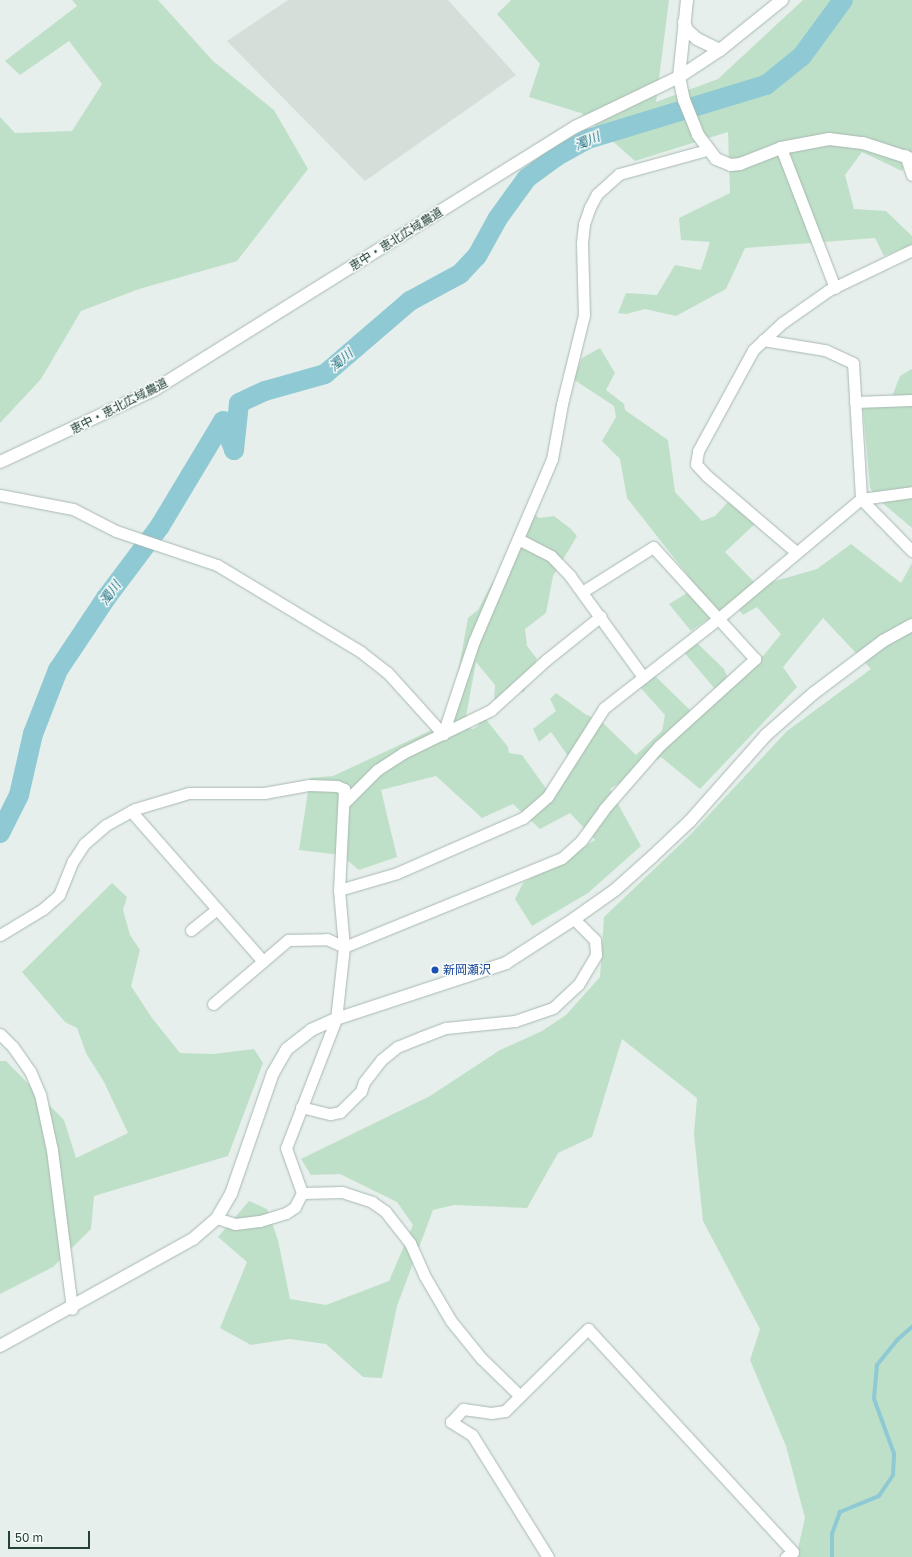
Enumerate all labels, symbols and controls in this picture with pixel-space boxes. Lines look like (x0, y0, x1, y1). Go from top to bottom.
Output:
water label: 濁川 (572, 129, 602, 153)
street label: 恵中・恵北広域農道 (346, 204, 446, 274)
water label: 濁川 (326, 346, 356, 374)
street label: 恵中・恵北広域農道 (68, 375, 170, 437)
water label: 濁川 (96, 578, 124, 608)
place label: 新岡瀬沢 (443, 963, 491, 977)
marker: 新岡瀬沢 (430, 965, 440, 975)
scale bar (10, 1523, 92, 1549)
text: 50 m (15, 1530, 43, 1545)

